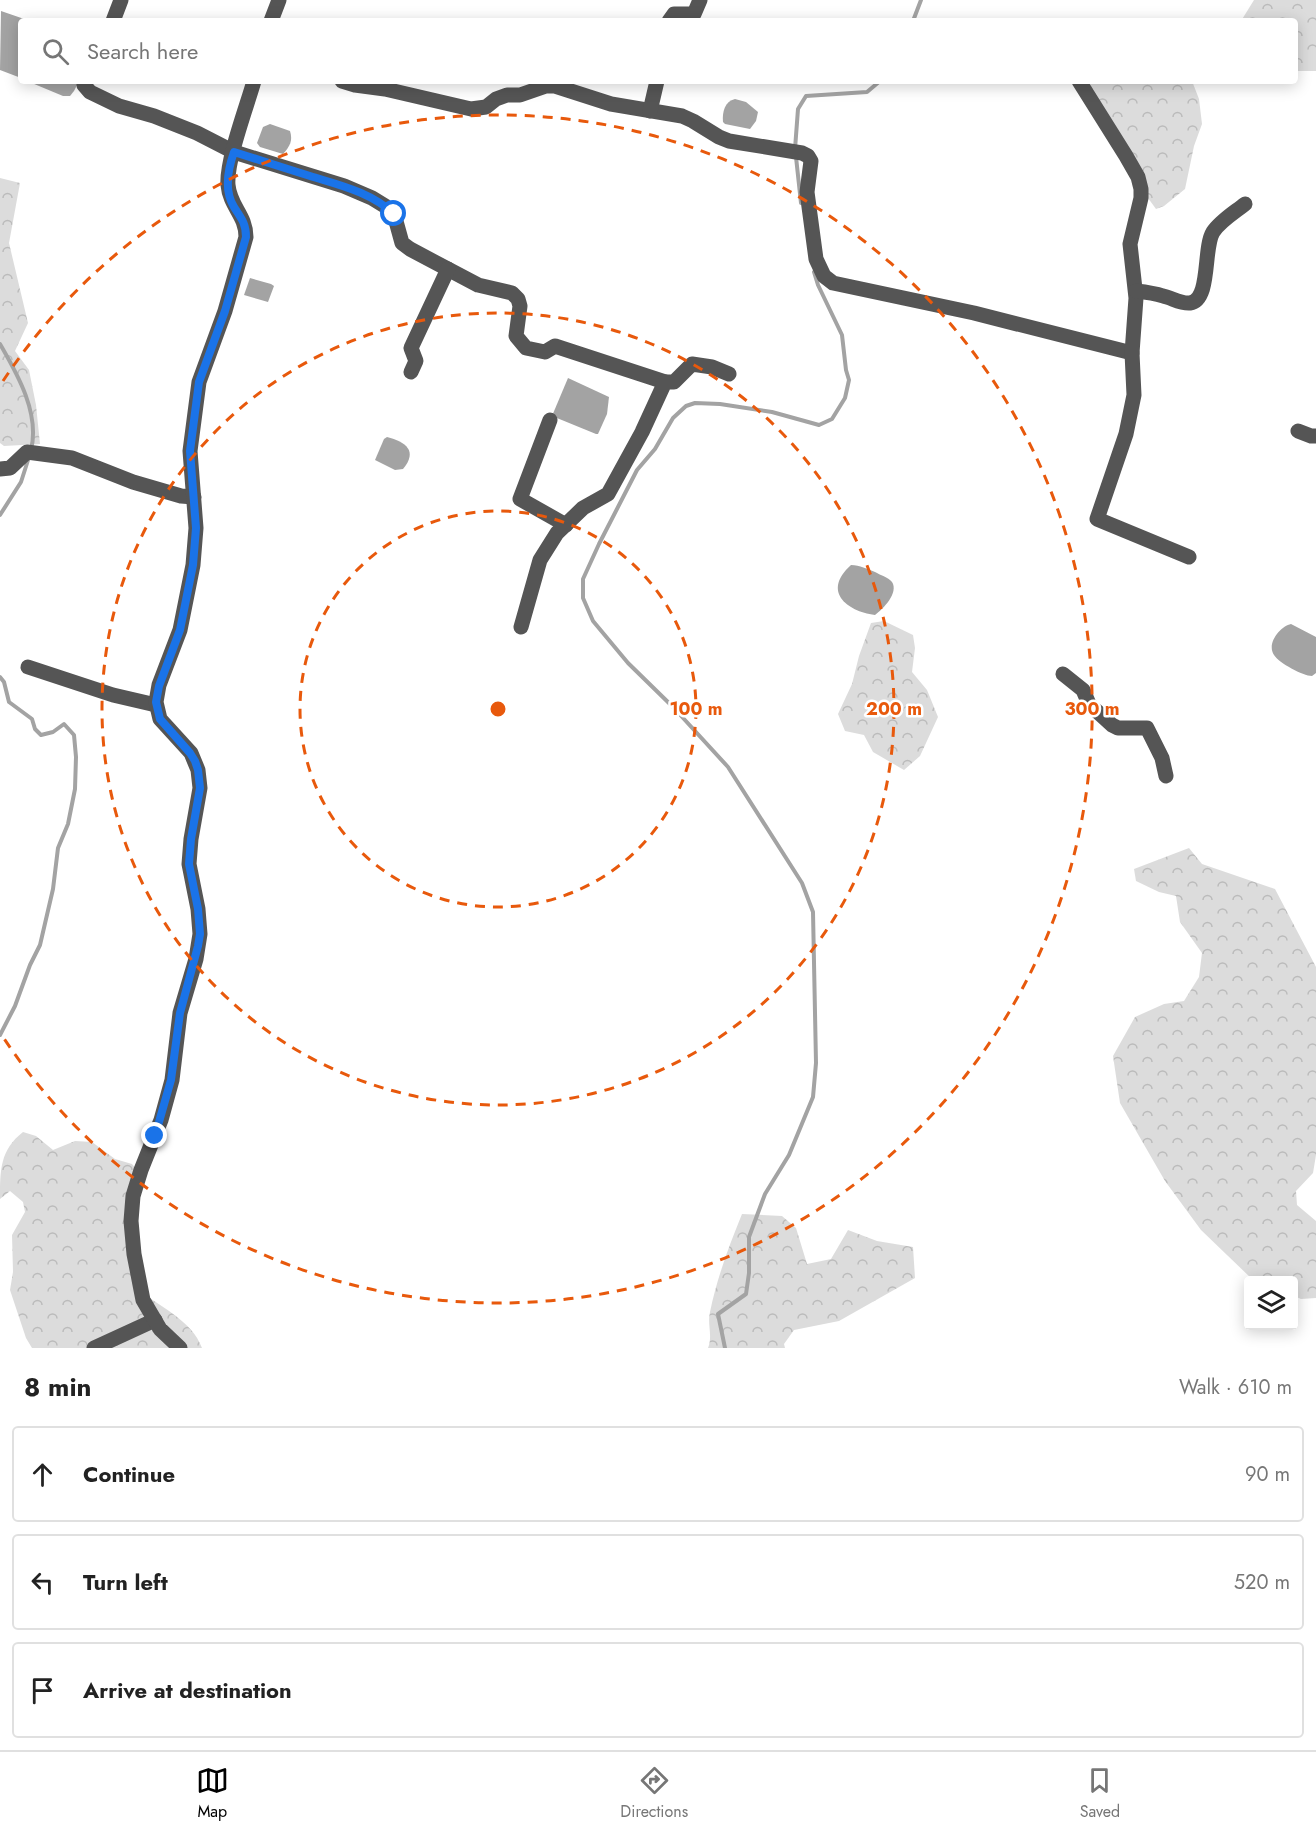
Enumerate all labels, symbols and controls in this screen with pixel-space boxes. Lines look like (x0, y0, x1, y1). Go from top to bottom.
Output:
search box (18, 18, 1298, 84)
icon: search (39, 35, 72, 68)
text: Search here (87, 35, 198, 67)
route start (380, 200, 406, 226)
text: 100 m (669, 696, 723, 722)
text: 200 m (866, 696, 922, 722)
text: 300 m (1064, 696, 1120, 722)
centre of rings (488, 699, 508, 719)
route end (141, 1122, 167, 1148)
map controls (1244, 1276, 1298, 1330)
button: layers (1244, 1276, 1298, 1330)
text: 8 min (24, 1368, 92, 1406)
text: Walk · 610 m (1179, 1373, 1292, 1402)
icon: ahead (26, 1458, 59, 1491)
text: Continue (83, 1458, 175, 1490)
text: 90 m (1245, 1460, 1290, 1489)
icon: left (26, 1566, 59, 1599)
text: Turn left (83, 1566, 168, 1598)
text: 520 m (1234, 1568, 1290, 1597)
icon: arrive (26, 1674, 59, 1707)
text: Arrive at destination (83, 1674, 292, 1706)
tab: Map (196, 1764, 229, 1823)
tab: Directions (620, 1764, 688, 1823)
tab: Saved (1080, 1764, 1120, 1823)

